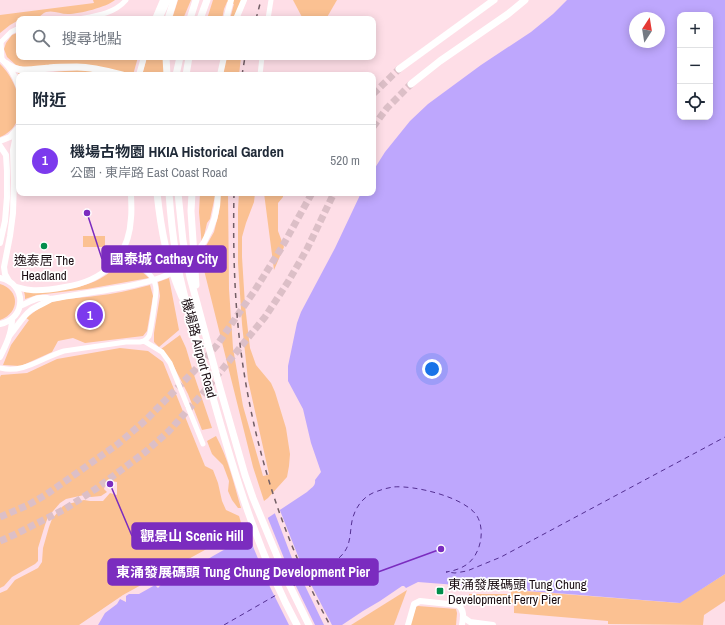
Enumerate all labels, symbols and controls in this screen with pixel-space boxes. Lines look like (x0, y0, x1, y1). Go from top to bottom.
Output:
north arrow (629, 12, 665, 48)
map controls (677, 12, 713, 120)
button: + (677, 12, 713, 48)
search box (16, 16, 376, 60)
icon: search (30, 27, 52, 49)
text: 搜尋地點 (62, 28, 122, 49)
button: − (677, 48, 713, 84)
button: locate (677, 84, 713, 120)
text: 附近 (32, 88, 66, 111)
text: 機場古物園 HKIA Historical Garden (70, 141, 284, 162)
text: 1 (42, 152, 48, 169)
text: 520 m (330, 152, 360, 169)
text: 公園 · 東岸路 East Coast Road (70, 164, 227, 181)
marker: 逸泰居 The Headland (39, 241, 49, 251)
callout: 國泰城 Cathay City (102, 246, 226, 272)
text: 國泰城 Cathay City (110, 250, 219, 268)
place label: 逸泰居 The Headland (14, 252, 74, 284)
street label: 機場路 Airport Road (178, 296, 220, 400)
pin: 1 (77, 300, 103, 330)
your location (422, 359, 442, 379)
callout: 觀景山 Scenic Hill (132, 523, 252, 549)
text: 觀景山 Scenic Hill (140, 527, 244, 545)
callout: 東涌發展碼頭 Tung Chung Development Pier (108, 559, 378, 585)
text: 東涌發展碼頭 Tung Chung Development Pier (116, 563, 371, 581)
place label: 東涌發展碼頭 Tung Chung Development Ferry Pier (448, 576, 587, 608)
marker: 東涌發展碼頭 Tung Chung Development Ferry Pier (435, 586, 445, 596)

